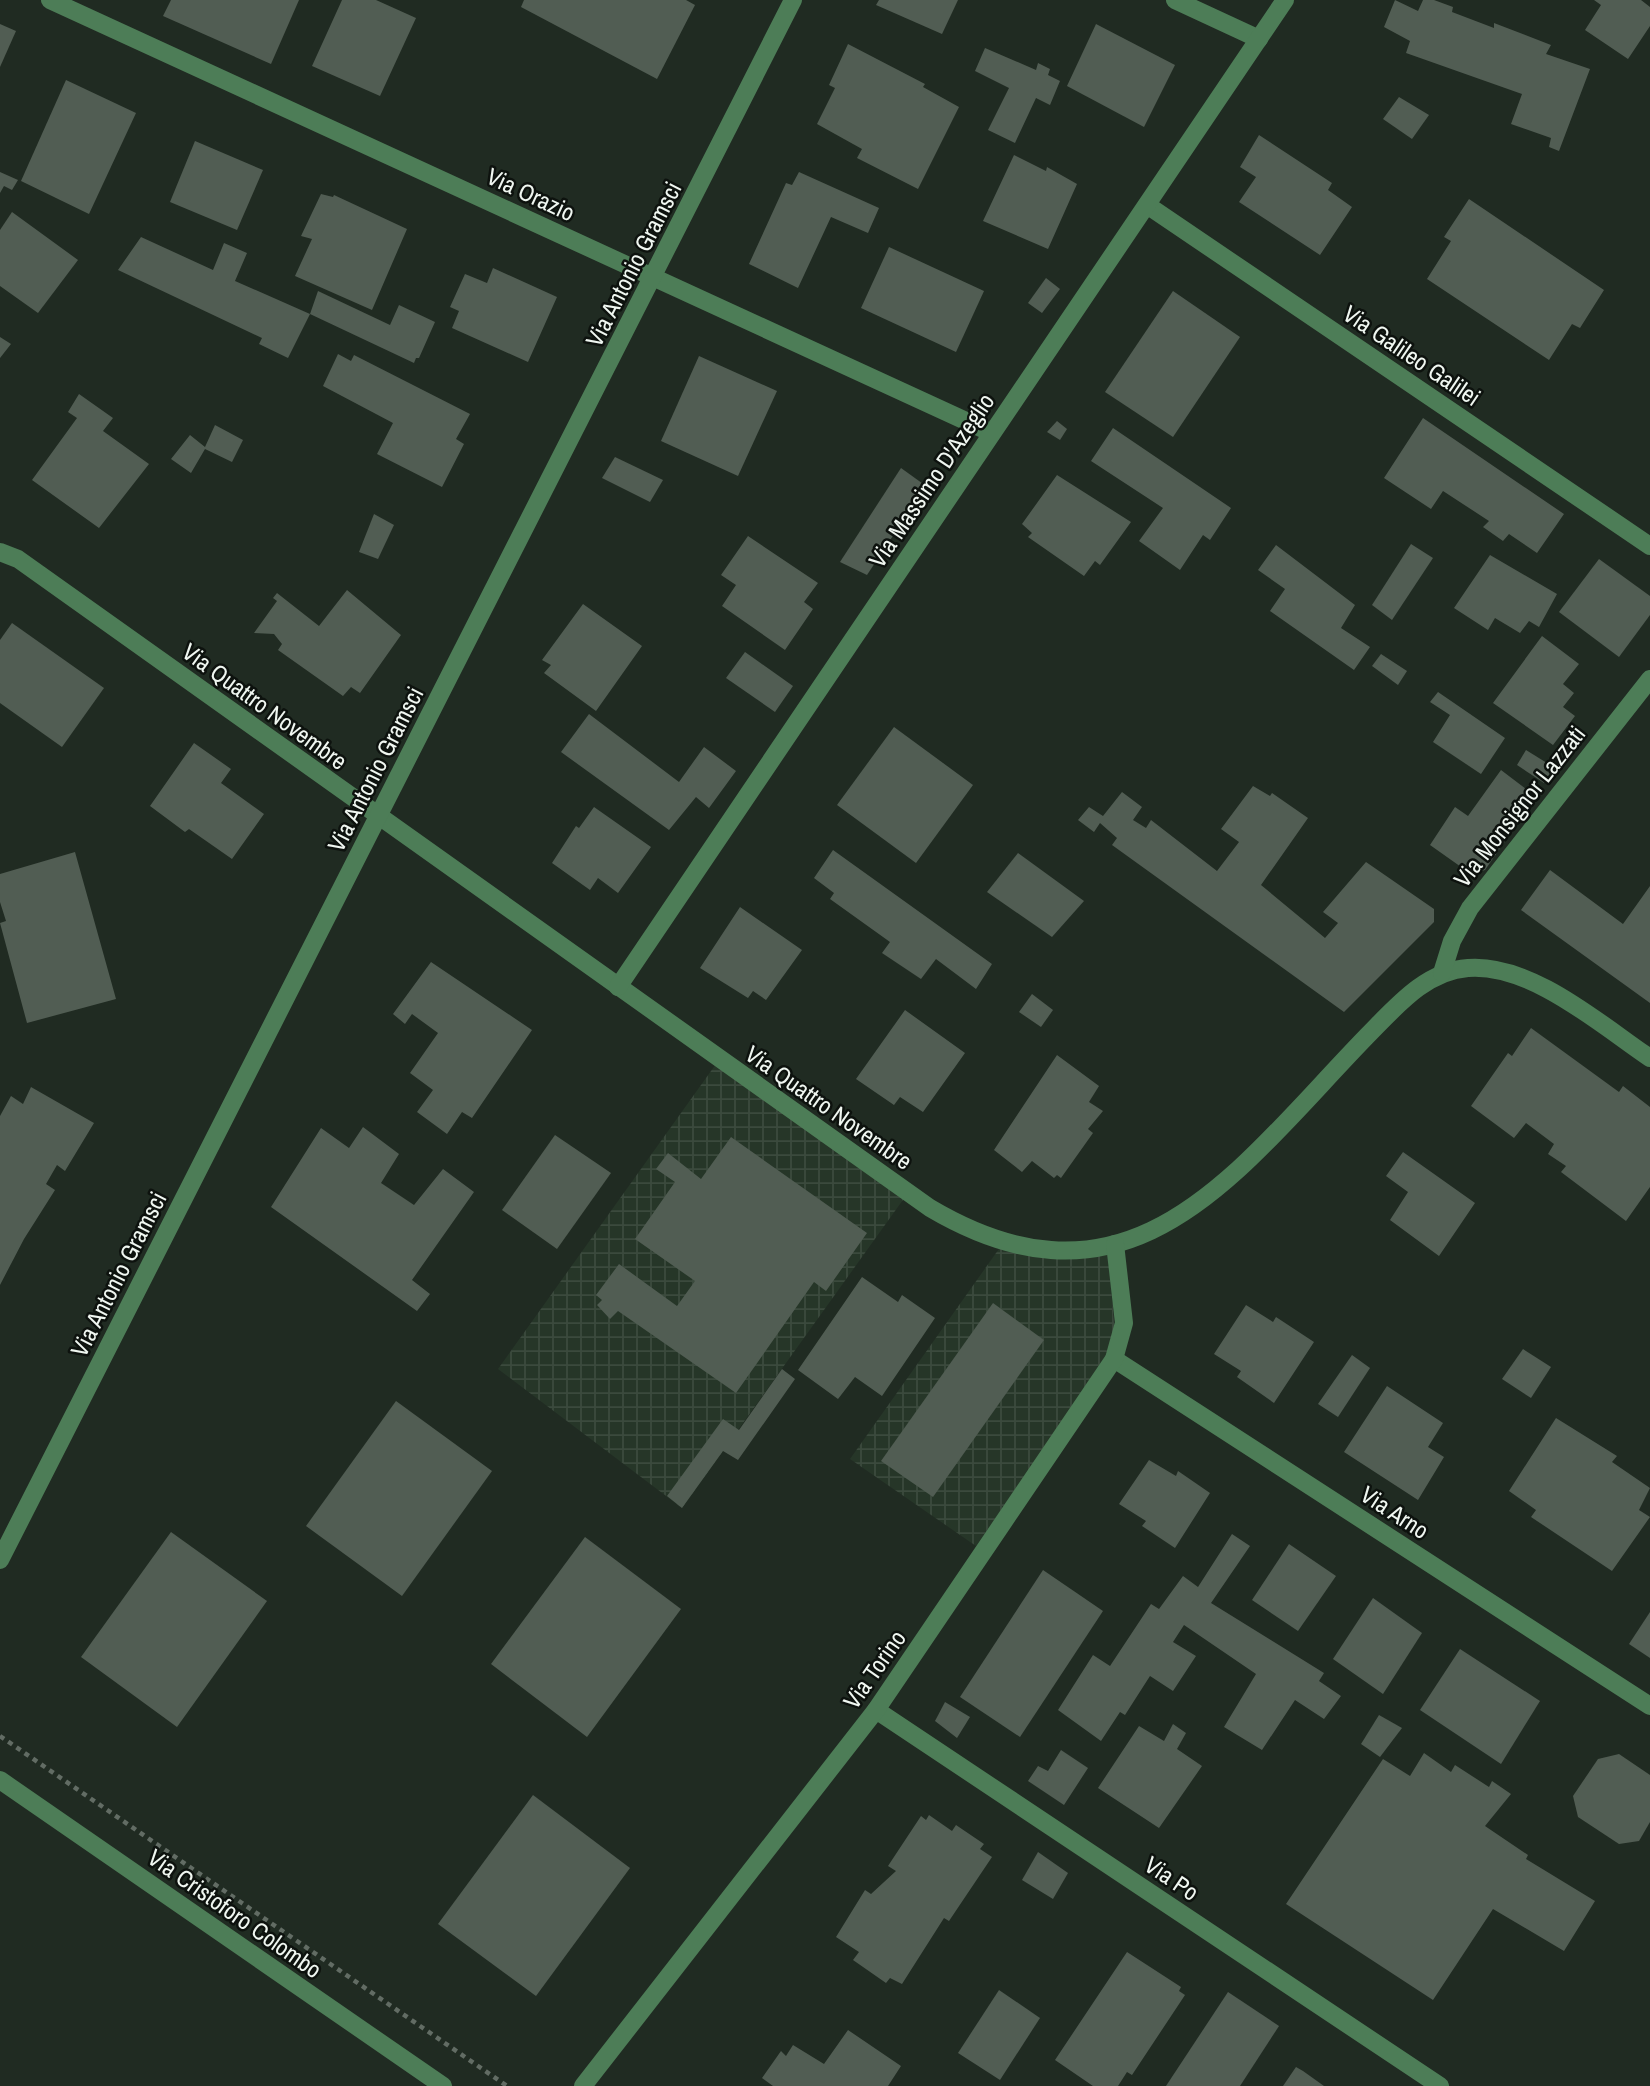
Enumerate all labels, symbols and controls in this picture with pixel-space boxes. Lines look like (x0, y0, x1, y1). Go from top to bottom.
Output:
street label: Via Orazio (482, 160, 580, 228)
street label: Via Antonio Gramsci (578, 176, 688, 352)
street label: Via Galileo Galilei (1337, 297, 1487, 413)
street label: Via Massimo D'Azeglio (861, 387, 1001, 573)
street label: Via Quattro Novembre (176, 635, 354, 777)
street label: Via Antonio Gramsci (320, 681, 430, 857)
street label: Via Monsignor Lazzati (1446, 719, 1592, 893)
street label: Via Quattro Novembre (739, 1038, 919, 1176)
street label: Via Antonio Gramsci (63, 1186, 173, 1362)
street label: Via Arno (1355, 1478, 1435, 1546)
street label: Via Torino (835, 1623, 913, 1715)
street label: Via Cristoforo Colombo (142, 1841, 328, 1985)
street label: Via Po (1139, 1848, 1205, 1908)

